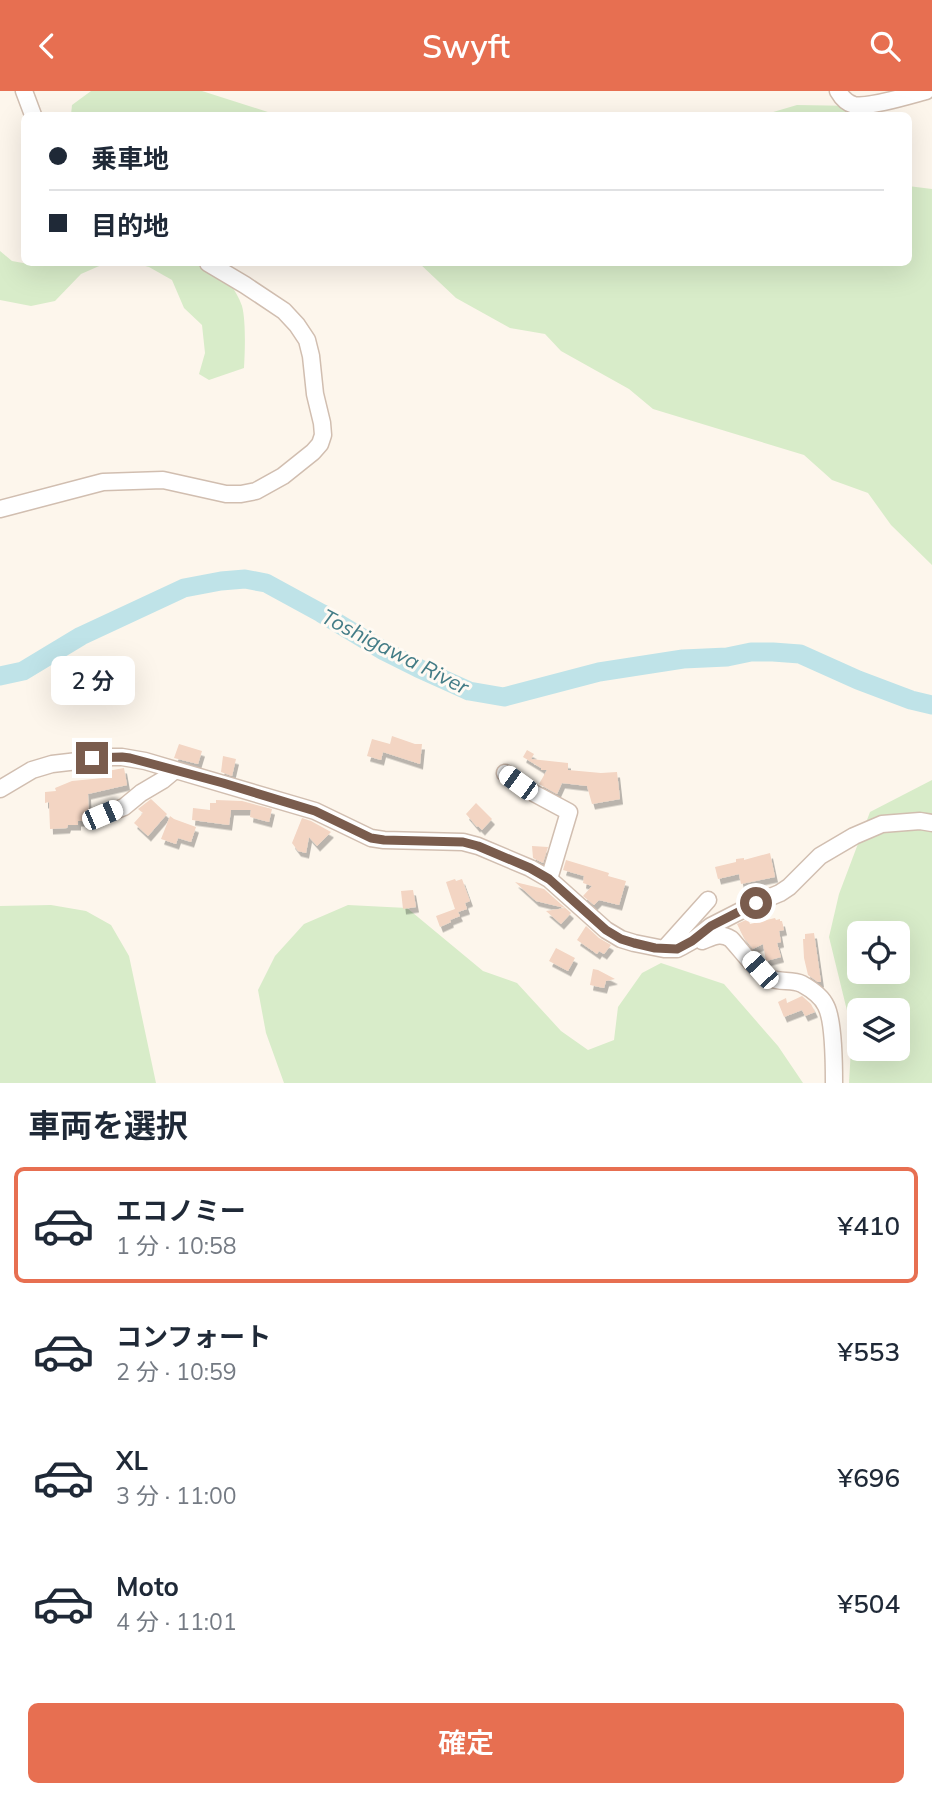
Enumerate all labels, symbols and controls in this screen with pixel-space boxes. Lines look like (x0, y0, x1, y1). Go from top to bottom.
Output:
text: Swyft (422, 26, 510, 66)
icon: back (28, 27, 66, 65)
icon: search (866, 27, 904, 65)
text: 乗車地 (91, 142, 169, 175)
text: 目的地 (91, 209, 169, 242)
water label: Toshigawa River (318, 603, 475, 700)
callout: 2 分 (50, 657, 134, 705)
text: 2 分 (72, 666, 114, 695)
route end (76, 742, 108, 774)
car (495, 762, 542, 804)
car (79, 797, 126, 833)
route start (740, 887, 772, 919)
map controls (847, 921, 910, 1061)
button: locate (847, 921, 910, 984)
car (739, 947, 782, 993)
button: layers (847, 998, 910, 1061)
text: 車両を選択 (28, 1105, 188, 1145)
icon: car (32, 1194, 95, 1257)
text: エコノミー (116, 1194, 246, 1227)
text: ¥410 (838, 1209, 900, 1242)
text: 1 分 · 10:58 (116, 1231, 237, 1260)
icon: car (32, 1320, 95, 1383)
text: コンフォート (116, 1320, 271, 1353)
text: ¥553 (838, 1335, 900, 1368)
text: 2 分 · 10:59 (116, 1357, 237, 1386)
text: XL (116, 1444, 148, 1477)
icon: car (32, 1446, 95, 1509)
text: ¥696 (838, 1461, 900, 1494)
text: 3 分 · 11:00 (116, 1481, 237, 1510)
text: Moto (116, 1570, 179, 1603)
icon: car (32, 1572, 95, 1635)
text: ¥504 (838, 1587, 900, 1620)
text: 4 分 · 11:01 (116, 1607, 237, 1636)
button: 確定 (28, 1703, 904, 1783)

